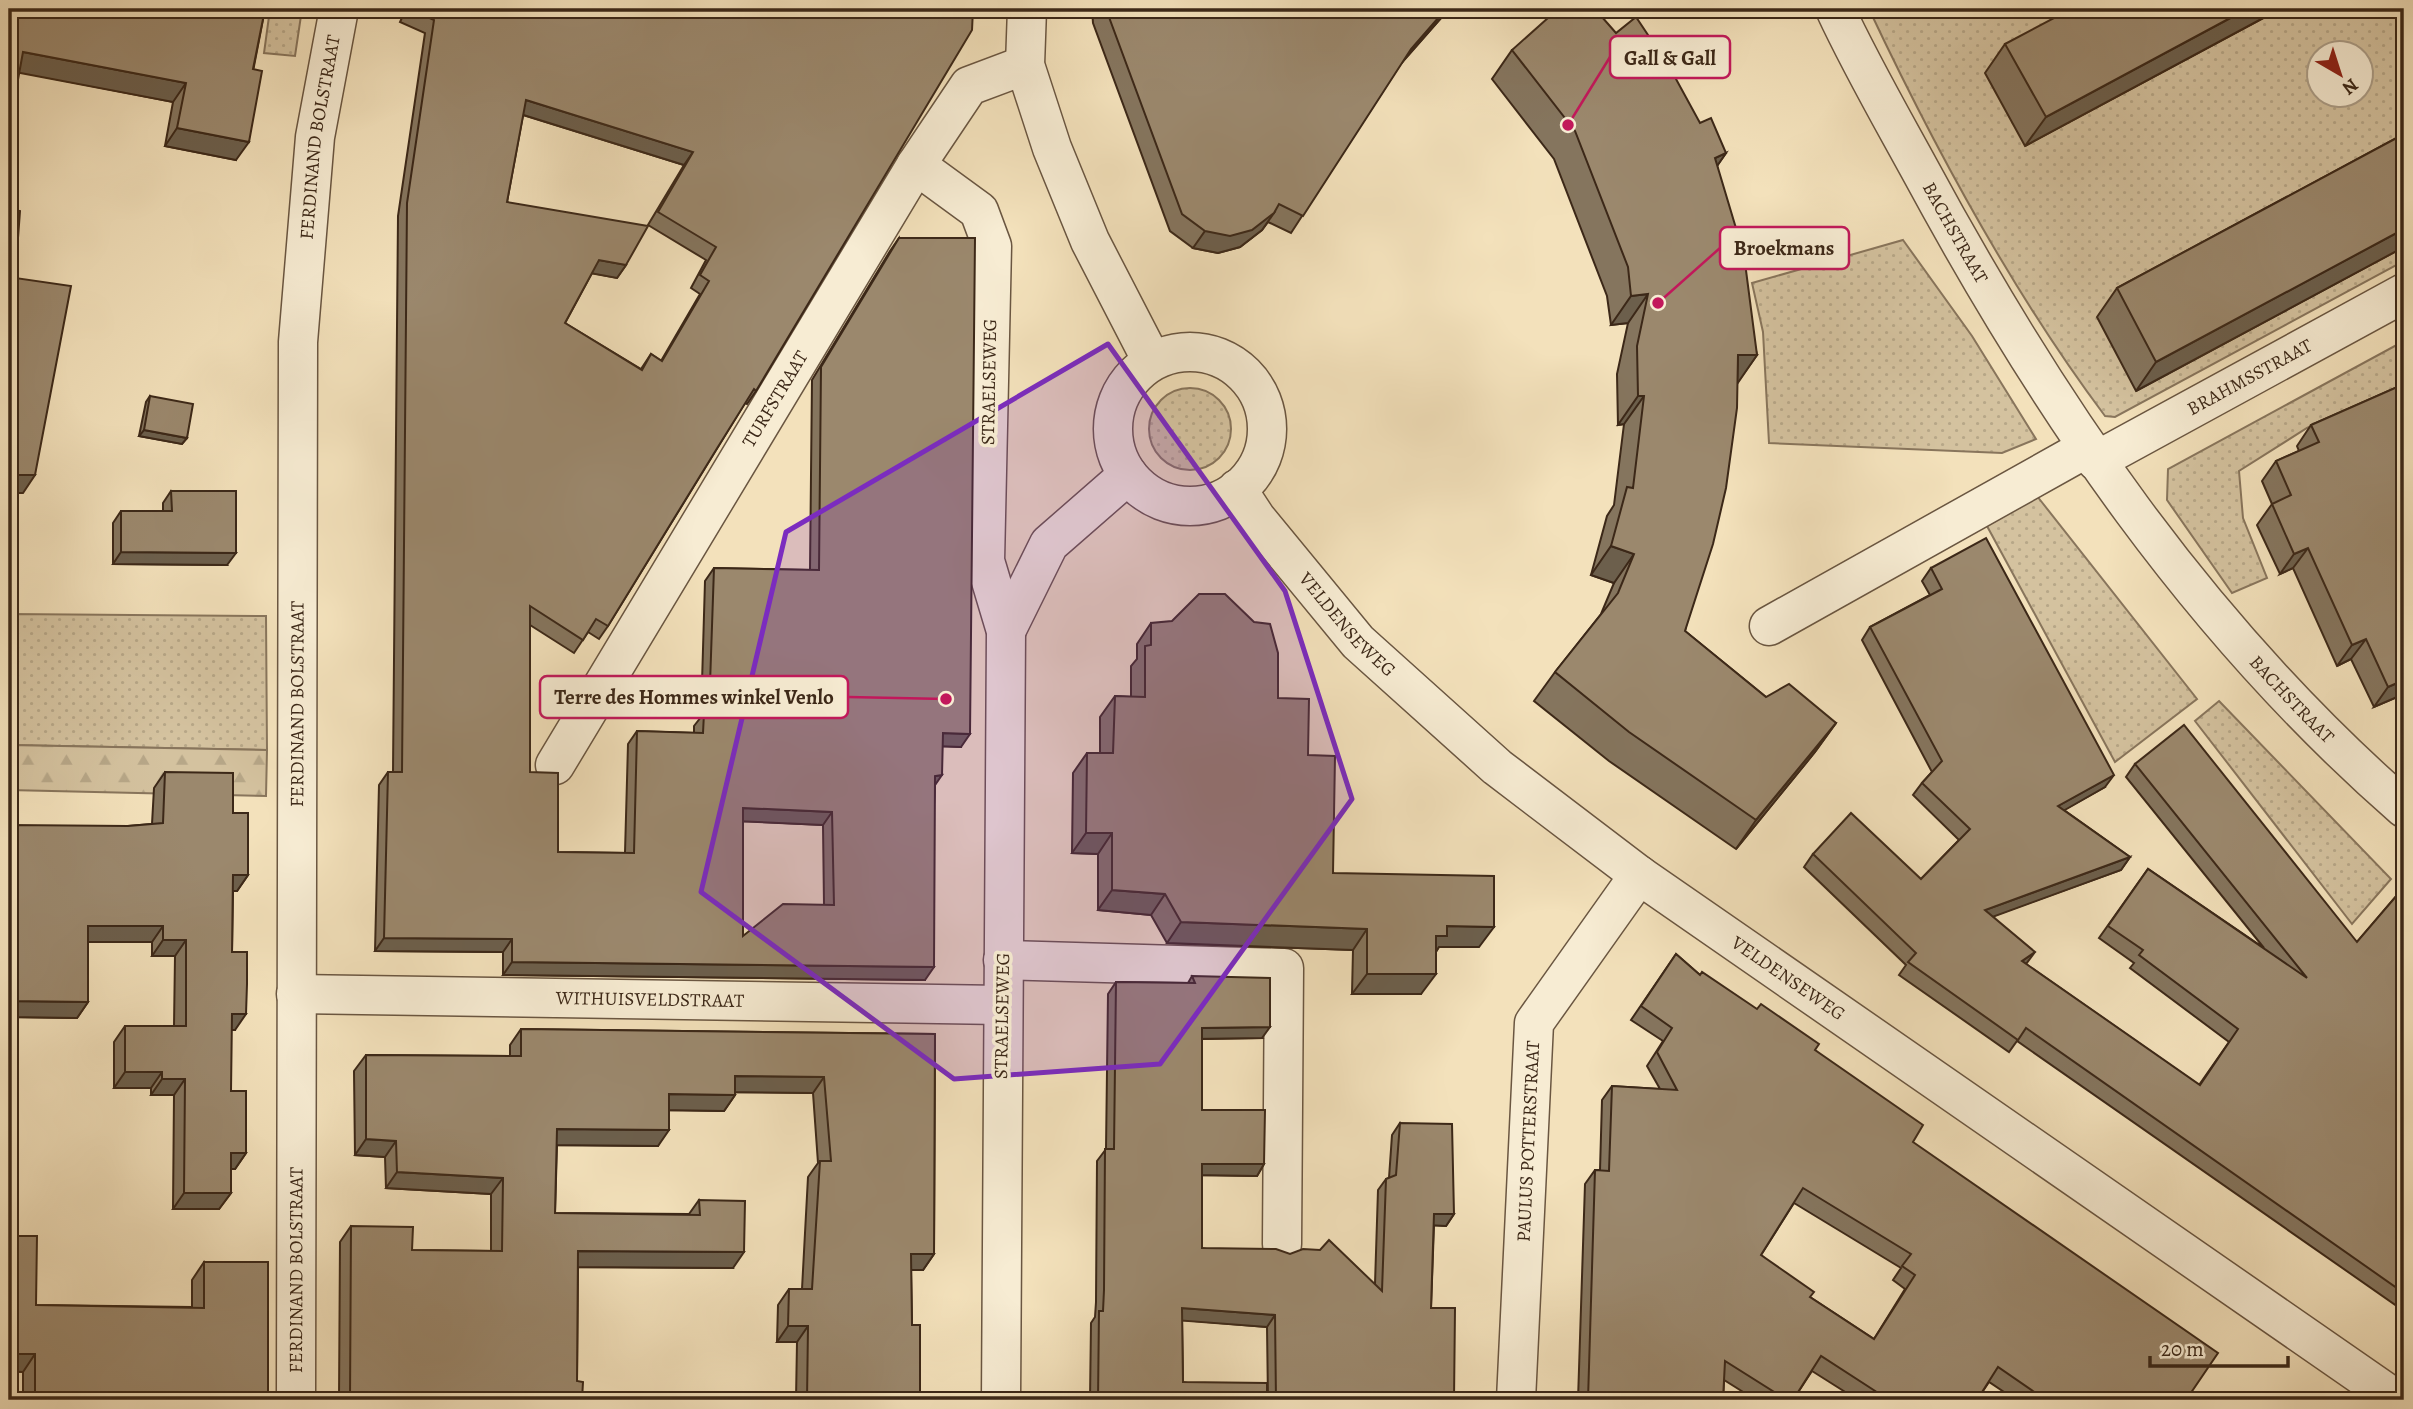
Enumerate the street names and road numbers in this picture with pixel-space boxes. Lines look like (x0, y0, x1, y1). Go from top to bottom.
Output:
street label: FERDINAND BOLSTRAAT (294, 32, 347, 241)
street label: BACHSTRAAT (1916, 177, 1995, 289)
street label: STRAELSEWEG (975, 319, 1003, 445)
street label: BRAHMSSTRAAT (2183, 332, 2317, 422)
street label: TURFSTRAAT (736, 345, 815, 452)
street label: VELDENSEWEG (1292, 566, 1401, 683)
street label: FERDINAND BOLSTRAAT (284, 600, 311, 807)
street label: BACHSTRAAT (2243, 650, 2340, 750)
street label: VELDENSEWEG (1725, 929, 1850, 1027)
street label: STRAELSEWEG (988, 953, 1016, 1079)
street label: WITHUISVELDSTRAAT (555, 985, 745, 1014)
street label: PAULUS POTTERSTRAAT (1511, 1039, 1546, 1243)
street label: FERDINAND BOLSTRAAT (283, 1166, 309, 1373)

